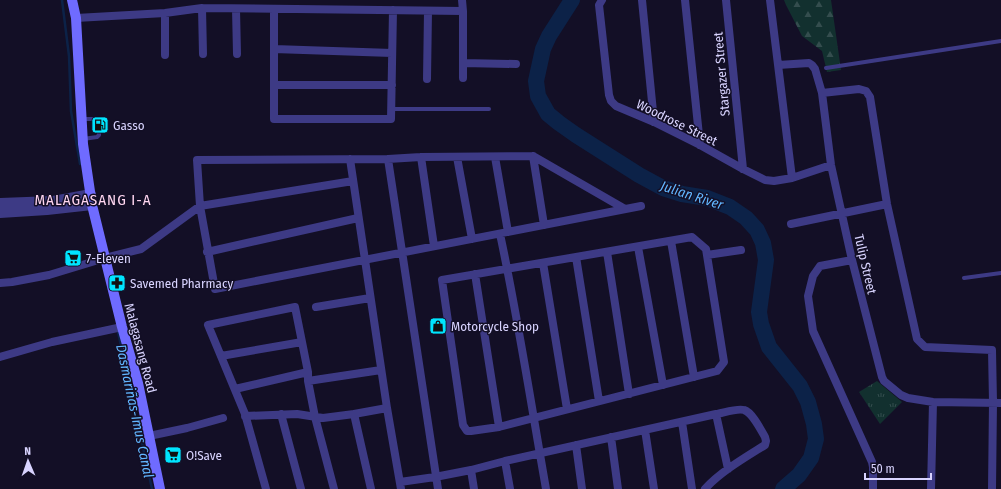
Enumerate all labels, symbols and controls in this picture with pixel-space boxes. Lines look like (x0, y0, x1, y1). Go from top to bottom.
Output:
street label: Stargazer Street (710, 30, 733, 117)
street label: Woodrose Street (634, 96, 720, 149)
fuel station icon: Gasso (90, 115, 110, 135)
place label: Gasso (113, 118, 145, 133)
water label: Julian River (657, 177, 726, 214)
district label: MALAGASANG I-A (34, 191, 152, 209)
street label: Tulip Street (851, 233, 880, 296)
supermarket icon: 7-Eleven (63, 248, 83, 268)
place label: 7-Eleven (86, 251, 131, 266)
pharmacy icon: Savemed Pharmacy (107, 273, 127, 293)
place label: Savemed Pharmacy (130, 276, 233, 291)
street label: Malagasang Road (121, 302, 160, 395)
shop icon: Motorcycle Shop (428, 316, 448, 336)
place label: Motorcycle Shop (451, 319, 539, 334)
water label: Dasmariñas-Imus Canal (112, 343, 157, 480)
north arrow (8, 441, 48, 481)
text: N (24, 445, 31, 458)
supermarket icon: O!Save (163, 445, 183, 465)
place label: O!Save (186, 448, 222, 463)
scale bar (865, 455, 931, 481)
text: 50 m (871, 462, 895, 476)

